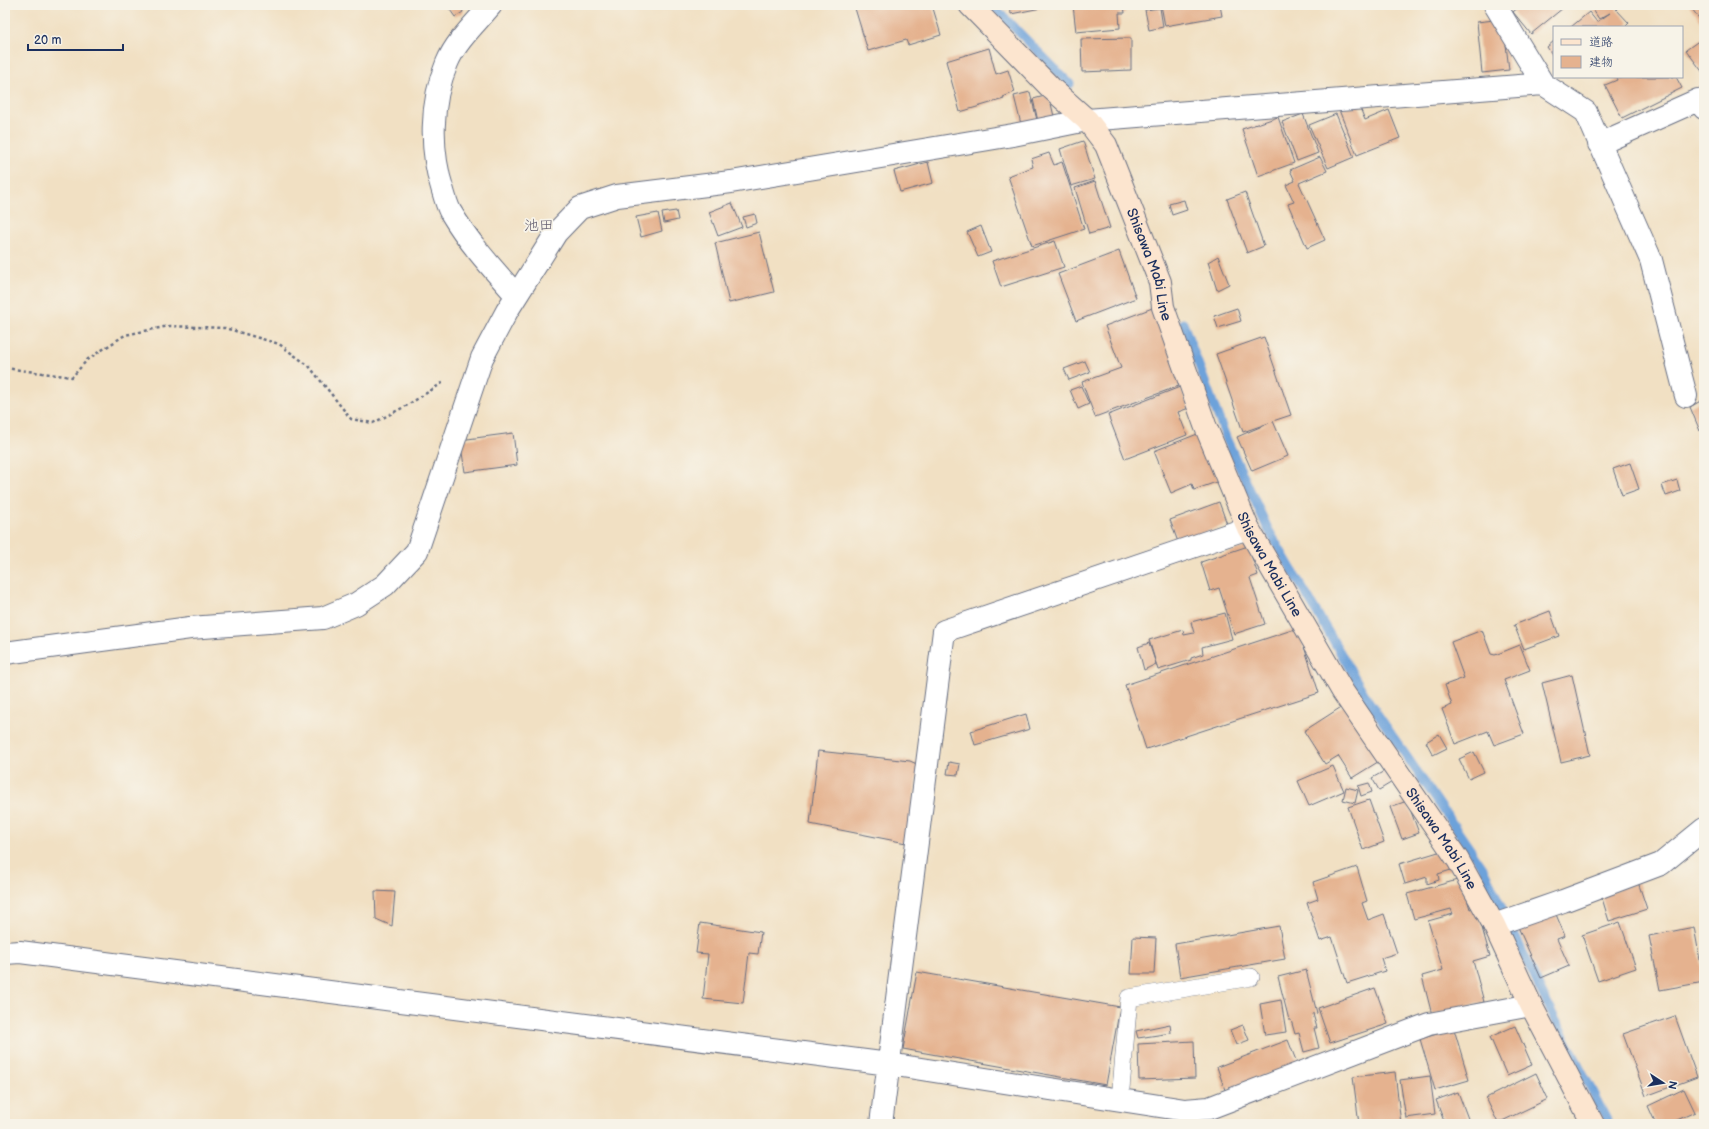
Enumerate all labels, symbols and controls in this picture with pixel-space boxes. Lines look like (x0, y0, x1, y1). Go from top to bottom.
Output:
scale bar (28, 26, 123, 52)
legend (1553, 26, 1683, 78)
text: 20 m (34, 33, 61, 48)
text: 道路 (1589, 35, 1613, 50)
text: 建物 (1589, 55, 1613, 70)
street label: Shisawa Mabi Line (1123, 206, 1176, 323)
district label: 池田 (524, 216, 554, 235)
street label: Shisawa Mabi Line (1234, 509, 1306, 620)
street label: Shisawa Mabi Line (1402, 784, 1481, 892)
north arrow (1643, 1063, 1683, 1103)
text: N (1665, 1080, 1680, 1090)

